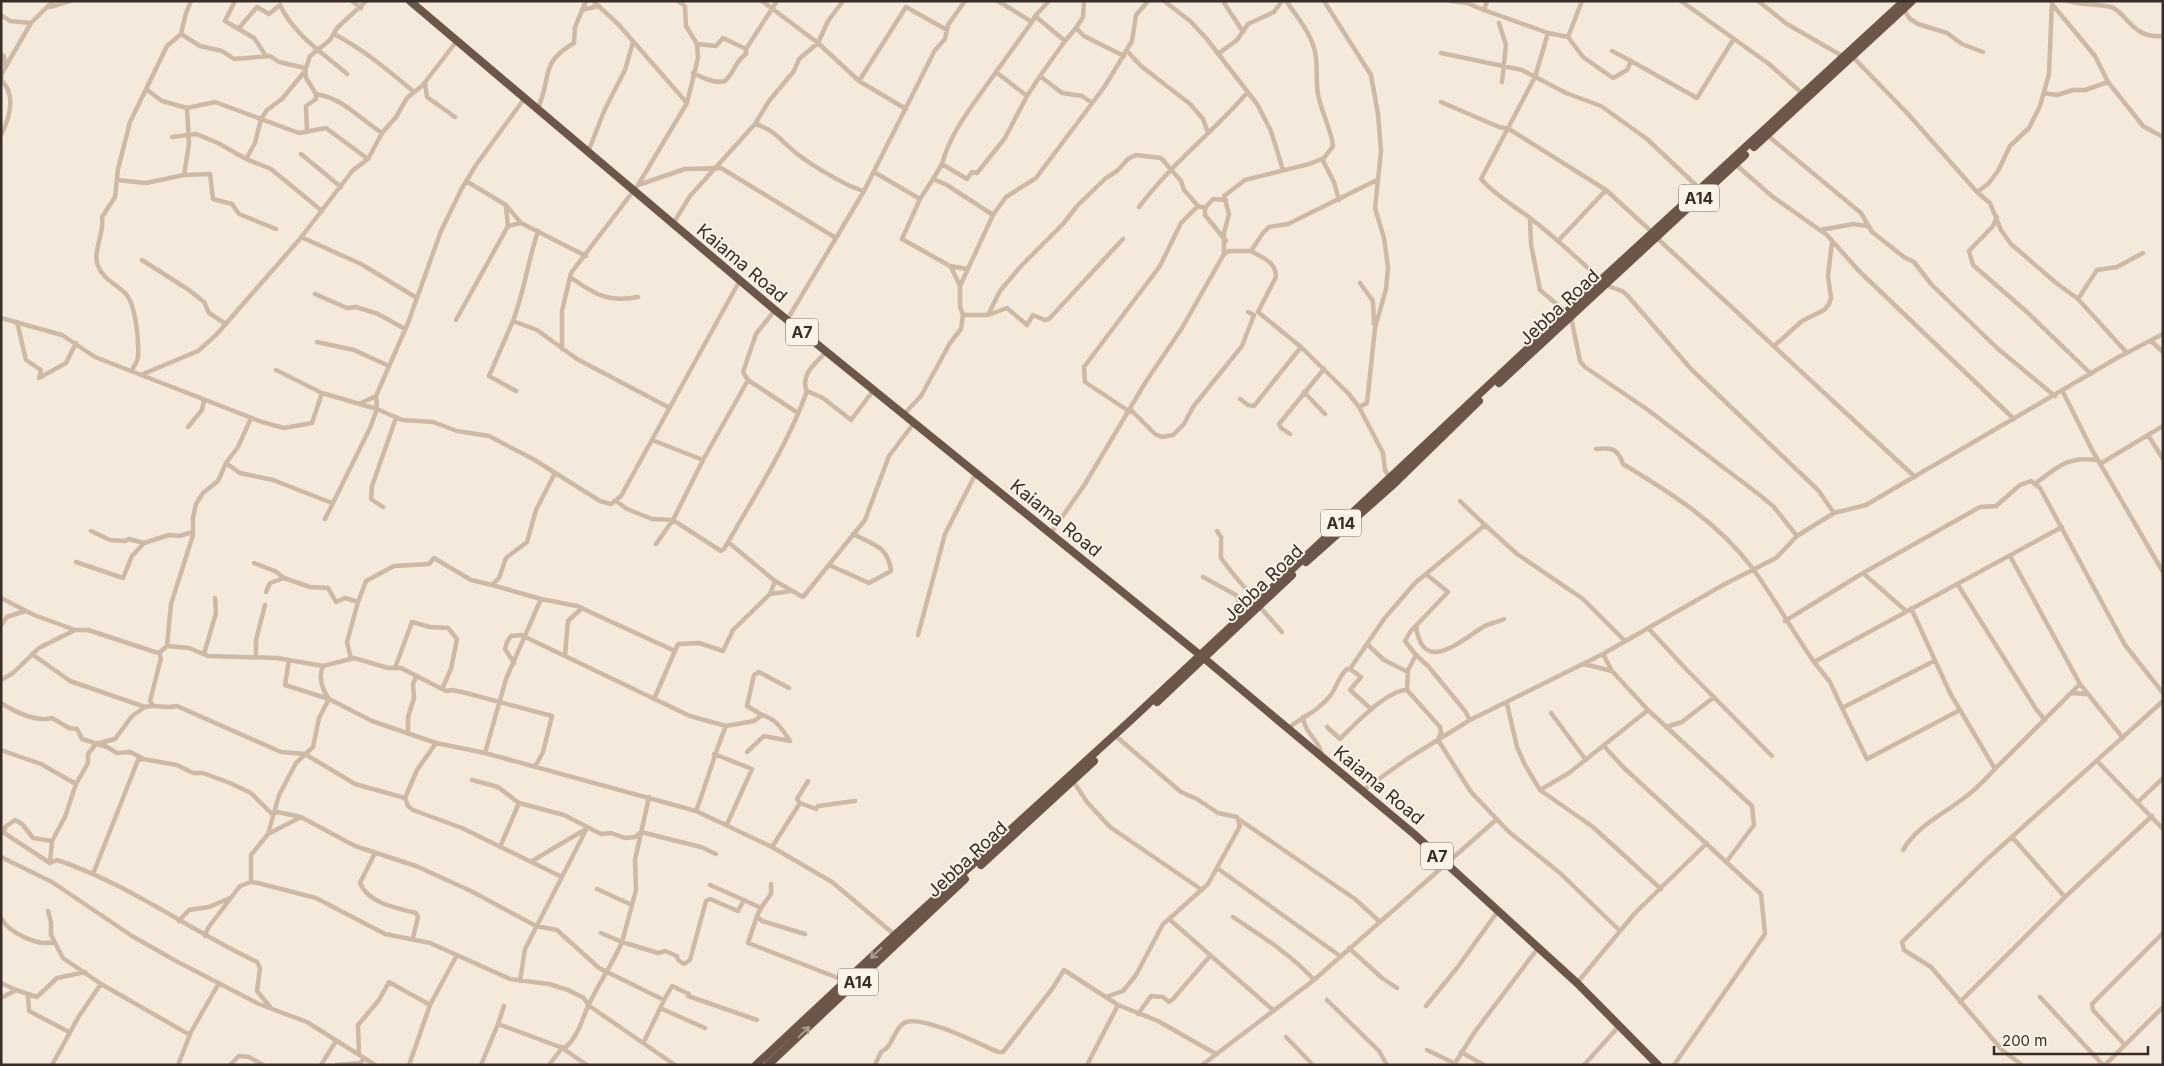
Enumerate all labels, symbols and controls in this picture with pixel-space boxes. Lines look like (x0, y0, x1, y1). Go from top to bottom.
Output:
road number: A14 (1679, 184, 1719, 212)
street label: Kaiama Road (693, 219, 791, 307)
street label: Jebba Road (1515, 265, 1603, 349)
road number: A7 (786, 318, 818, 346)
street label: Kaiama Road (1006, 475, 1106, 561)
road number: A14 (1321, 509, 1361, 536)
street label: Jebba Road (1219, 540, 1307, 626)
street label: Kaiama Road (1330, 741, 1428, 829)
street label: Jebba Road (923, 817, 1011, 901)
road number: A7 (1421, 842, 1453, 869)
one-way arrow (869, 947, 882, 959)
road number: A14 (838, 969, 878, 996)
scale bar (1994, 1024, 2148, 1056)
one-way arrow (797, 1026, 810, 1038)
text: 200 m (2002, 1031, 2047, 1050)

